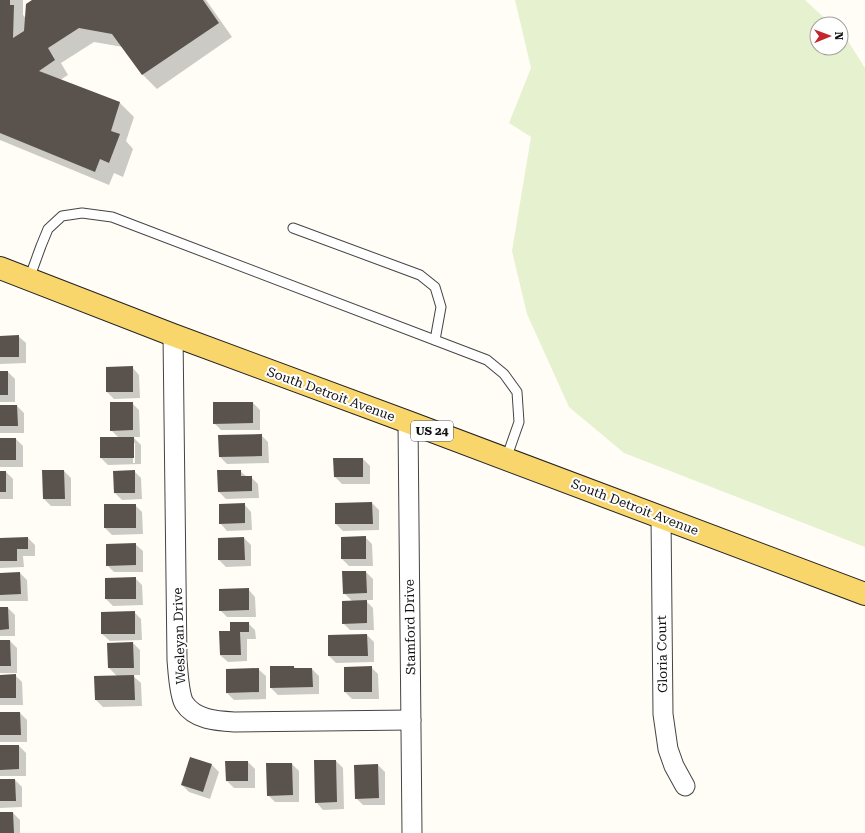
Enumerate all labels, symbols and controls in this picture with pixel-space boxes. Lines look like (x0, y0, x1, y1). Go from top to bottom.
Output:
north arrow (809, 16, 849, 56)
text: N (832, 31, 845, 41)
street label: South Detroit Avenue (265, 364, 397, 424)
road number: US 24 (411, 421, 453, 441)
street label: South Detroit Avenue (569, 476, 701, 538)
street label: Stamford Drive (402, 579, 418, 675)
street label: Wesleyan Drive (170, 587, 188, 685)
street label: Gloria Court (654, 615, 670, 693)

